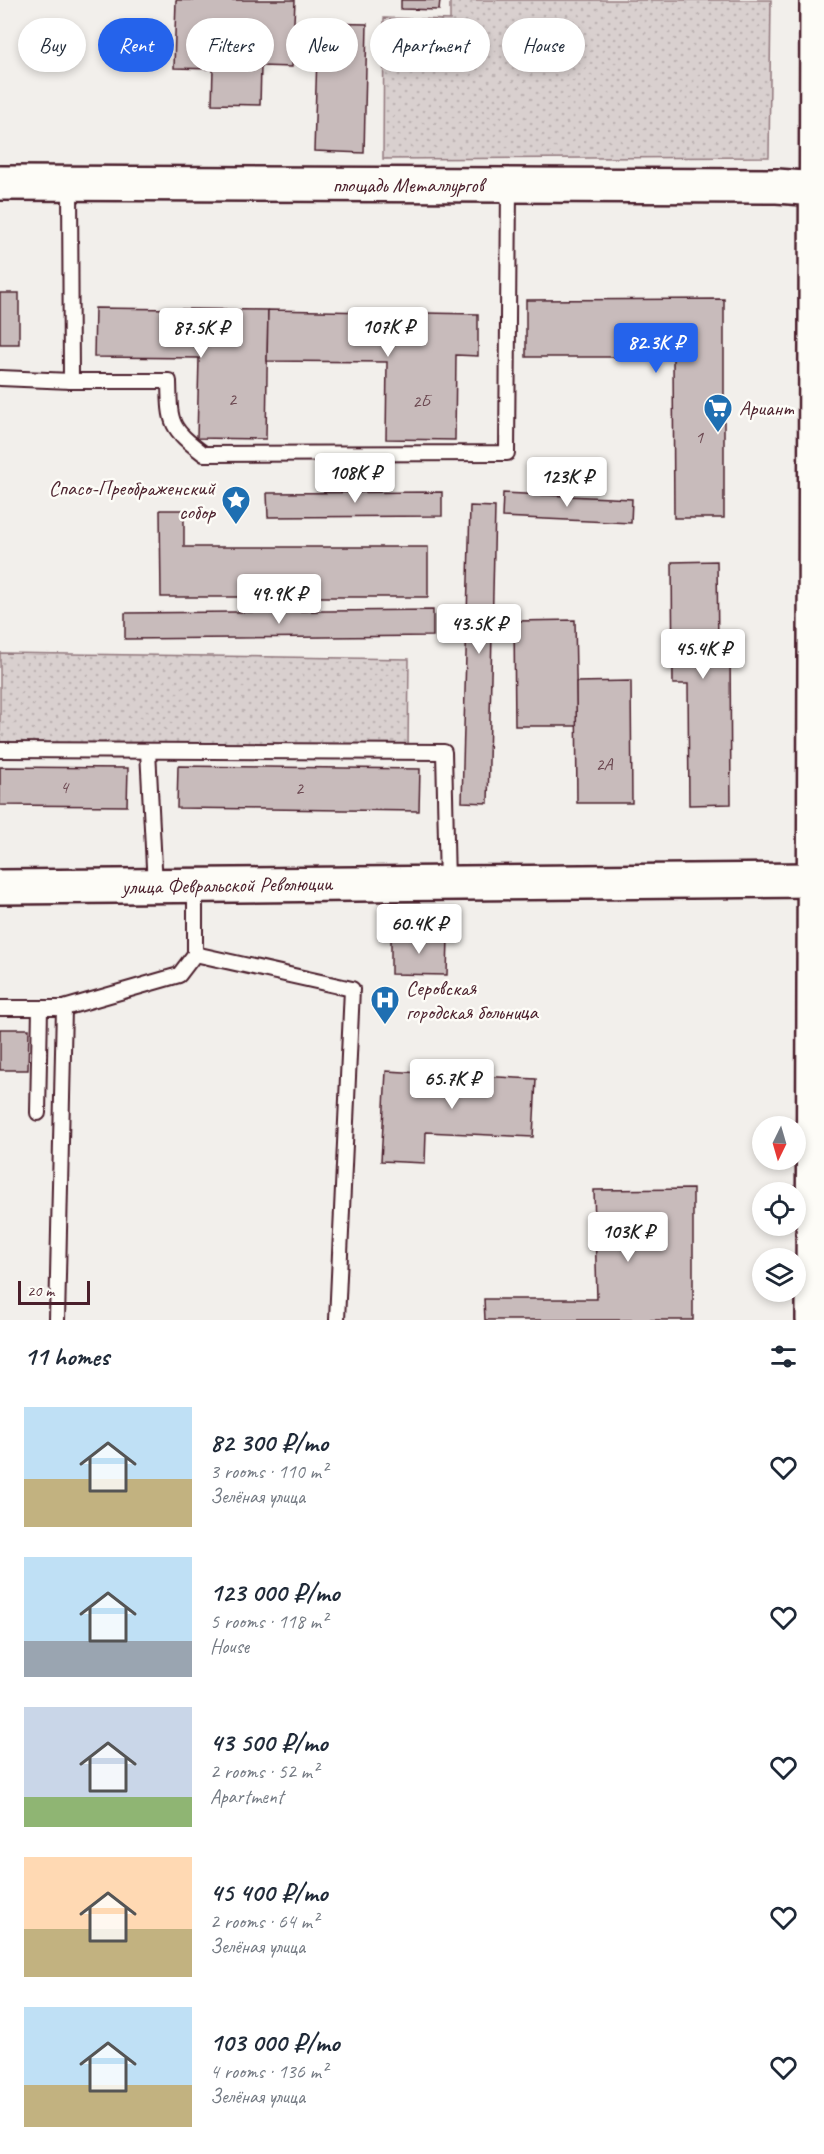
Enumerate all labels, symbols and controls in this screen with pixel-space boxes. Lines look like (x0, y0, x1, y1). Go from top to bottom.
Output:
chip: Buy (18, 18, 86, 72)
chip: Rent (98, 18, 174, 72)
chip: Filters (186, 18, 274, 72)
chip: New (286, 18, 358, 72)
chip: Apartment (370, 18, 490, 72)
chip: House (502, 18, 585, 72)
street label: площадь Металлургов (332, 172, 487, 198)
pin: 107K ₽ (339, 307, 437, 358)
pin: 87.5K ₽ (146, 308, 256, 359)
text: 107K ₽ (362, 314, 414, 339)
text: 87.5K ₽ (173, 315, 229, 340)
pin: 82.3K ₽ (601, 323, 711, 374)
text: 82.3K ₽ (628, 330, 684, 355)
house number: 2 (228, 388, 238, 410)
house number: 2Б (412, 390, 432, 412)
supermarket icon: Ариант (702, 392, 734, 434)
place label: Ариант (739, 395, 795, 421)
house number: 1 (695, 426, 704, 448)
pin: 108K ₽ (306, 453, 404, 504)
pin: 123K ₽ (518, 457, 616, 508)
text: 108K ₽ (329, 460, 381, 485)
text: 123K ₽ (541, 464, 593, 489)
place label: Спасо-Преображенский собор (49, 475, 217, 525)
place icon: Спасо-Преображенский собор (220, 484, 252, 526)
pin: 49.9K ₽ (224, 574, 334, 625)
text: 49.9K ₽ (251, 581, 307, 606)
pin: 43.5K ₽ (424, 604, 534, 655)
text: 43.5K ₽ (451, 611, 507, 636)
pin: 45.4K ₽ (648, 629, 758, 680)
text: 45.4K ₽ (675, 636, 731, 661)
house number: 2А (595, 753, 614, 775)
house number: 4 (60, 776, 70, 798)
house number: 2 (295, 777, 305, 799)
street label: улица Февральской Революции (119, 870, 334, 900)
pin: 60.4K ₽ (364, 904, 474, 955)
text: 60.4K ₽ (391, 911, 447, 936)
place label: Серовская городская больница (406, 975, 540, 1025)
hospital icon: Серовская городская больница (369, 984, 401, 1026)
pin: 65.7K ₽ (397, 1059, 507, 1110)
text: 65.7K ₽ (424, 1066, 480, 1091)
north arrow (752, 1116, 806, 1170)
map controls (752, 1116, 806, 1302)
button: locate (752, 1182, 806, 1236)
pin: 103K ₽ (579, 1212, 677, 1263)
text: 103K ₽ (602, 1219, 654, 1244)
button: layers (752, 1248, 806, 1302)
scale bar (18, 1278, 90, 1306)
text: 20 m (27, 1281, 54, 1301)
text: 11 homes (24, 1340, 109, 1373)
icon: filters (767, 1340, 800, 1373)
text: 82 300 ₽/mo (210, 1426, 328, 1459)
icon: home (72, 1431, 144, 1503)
icon: heart (767, 1451, 800, 1484)
text: 3 rooms · 110 m² (210, 1459, 327, 1484)
text: Зелёная улица (210, 1484, 305, 1509)
text: 123 000 ₽/mo (210, 1576, 340, 1609)
icon: home (72, 1581, 144, 1653)
icon: heart (767, 1601, 800, 1634)
text: 5 rooms · 118 m² (210, 1609, 327, 1634)
text: House (210, 1634, 249, 1659)
text: 43 500 ₽/mo (210, 1726, 327, 1759)
icon: home (72, 1731, 144, 1803)
icon: heart (767, 1751, 800, 1784)
text: 2 rooms · 52 m² (210, 1759, 318, 1784)
text: Apartment (210, 1784, 283, 1809)
text: 45 400 ₽/mo (210, 1876, 327, 1909)
icon: home (72, 1881, 144, 1953)
icon: heart (767, 1901, 800, 1934)
text: 2 rooms · 64 m² (210, 1909, 318, 1934)
text: Зелёная улица (210, 1934, 305, 1959)
text: 103 000 ₽/mo (210, 2026, 340, 2059)
icon: home (72, 2031, 144, 2103)
icon: heart (767, 2051, 800, 2084)
text: 4 rooms · 136 m² (210, 2059, 327, 2084)
text: Зелёная улица (210, 2084, 305, 2109)

